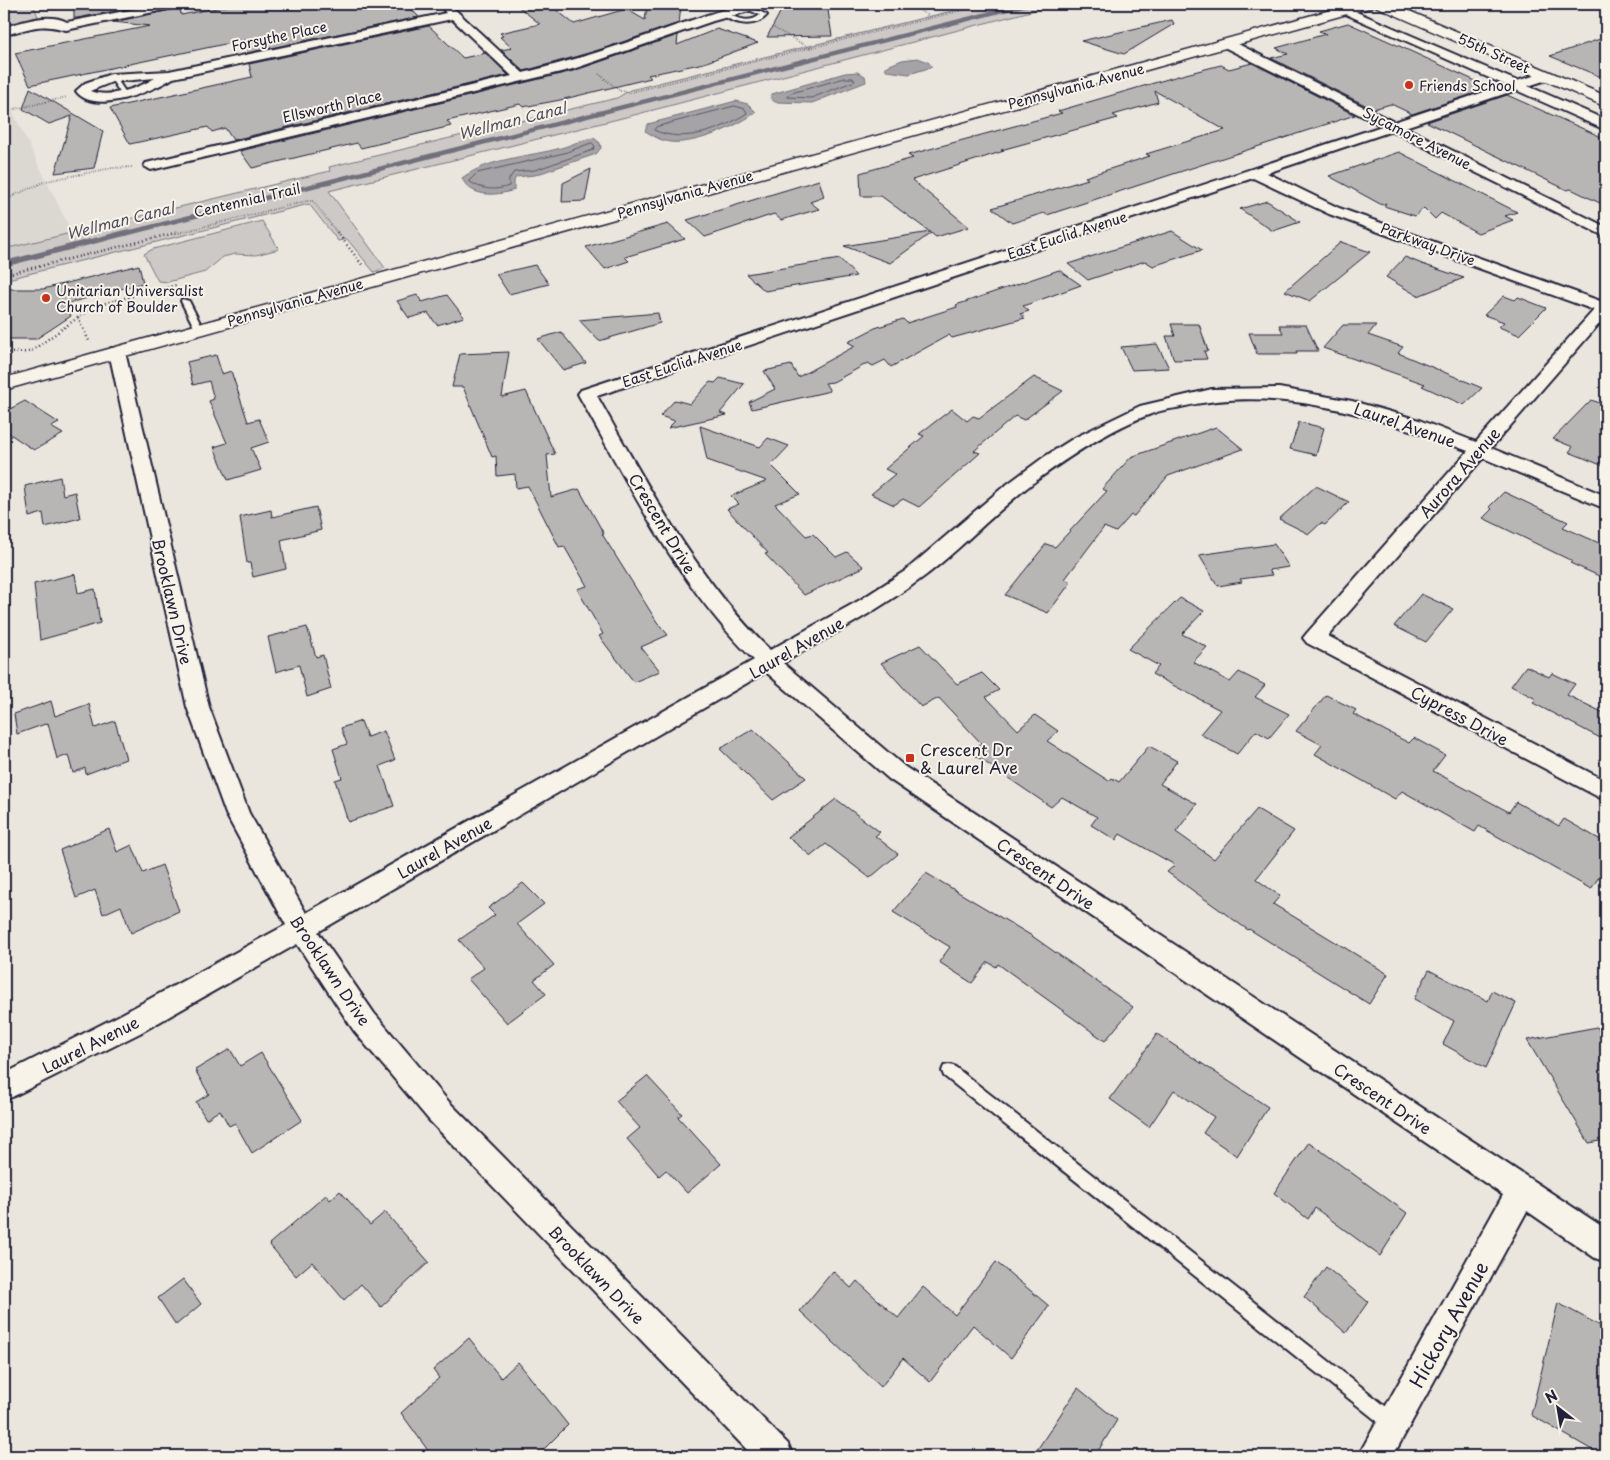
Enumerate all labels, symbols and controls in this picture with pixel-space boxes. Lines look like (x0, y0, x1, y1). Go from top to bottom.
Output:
street label: Forsythe Place (229, 16, 329, 56)
street label: 55th Street (1454, 28, 1534, 78)
street label: Pennsylvania Avenue (1005, 58, 1147, 114)
place label: Friends School (1419, 75, 1515, 96)
marker: Friends School (1403, 79, 1415, 91)
street label: Ellsworth Place (280, 84, 384, 128)
water label: Wellman Canal (456, 95, 571, 144)
street label: Sycamore Avenue (1359, 102, 1475, 175)
street label: Pennsylvania Avenue (615, 164, 756, 223)
street label: Centennial Trail (192, 178, 302, 222)
water label: Wellman Canal (64, 195, 179, 244)
street label: East Euclid Avenue (1004, 206, 1130, 264)
street label: Parkway Drive (1378, 217, 1478, 271)
street label: Pennsylvania Avenue (225, 272, 366, 331)
place label: Unitarian Universalist Church of Boulder (56, 280, 204, 317)
marker: Unitarian Universalist Church of Boulder (40, 292, 52, 304)
street label: East Euclid Avenue (619, 334, 745, 392)
street label: Laurel Avenue (1351, 395, 1459, 453)
street label: Aurora Avenue (1413, 421, 1505, 522)
street label: Crescent Drive (624, 468, 702, 578)
street label: Brooklawn Drive (147, 535, 199, 667)
street label: Laurel Avenue (744, 610, 848, 684)
street label: Cypress Drive (1407, 679, 1513, 751)
place label: Crescent Dr & Laurel Ave (920, 737, 1018, 779)
marker: Crescent Dr & Laurel Ave (904, 752, 916, 764)
street label: Laurel Avenue (392, 810, 496, 884)
street label: Crescent Drive (992, 831, 1100, 915)
street label: Brooklawn Drive (285, 910, 377, 1030)
street label: Laurel Avenue (37, 1009, 143, 1079)
street label: Crescent Drive (1329, 1056, 1437, 1140)
street label: Brooklawn Drive (544, 1219, 650, 1329)
street label: Hickory Avenue (1402, 1256, 1494, 1392)
north arrow (1532, 1382, 1582, 1432)
text: N (1541, 1385, 1561, 1408)

